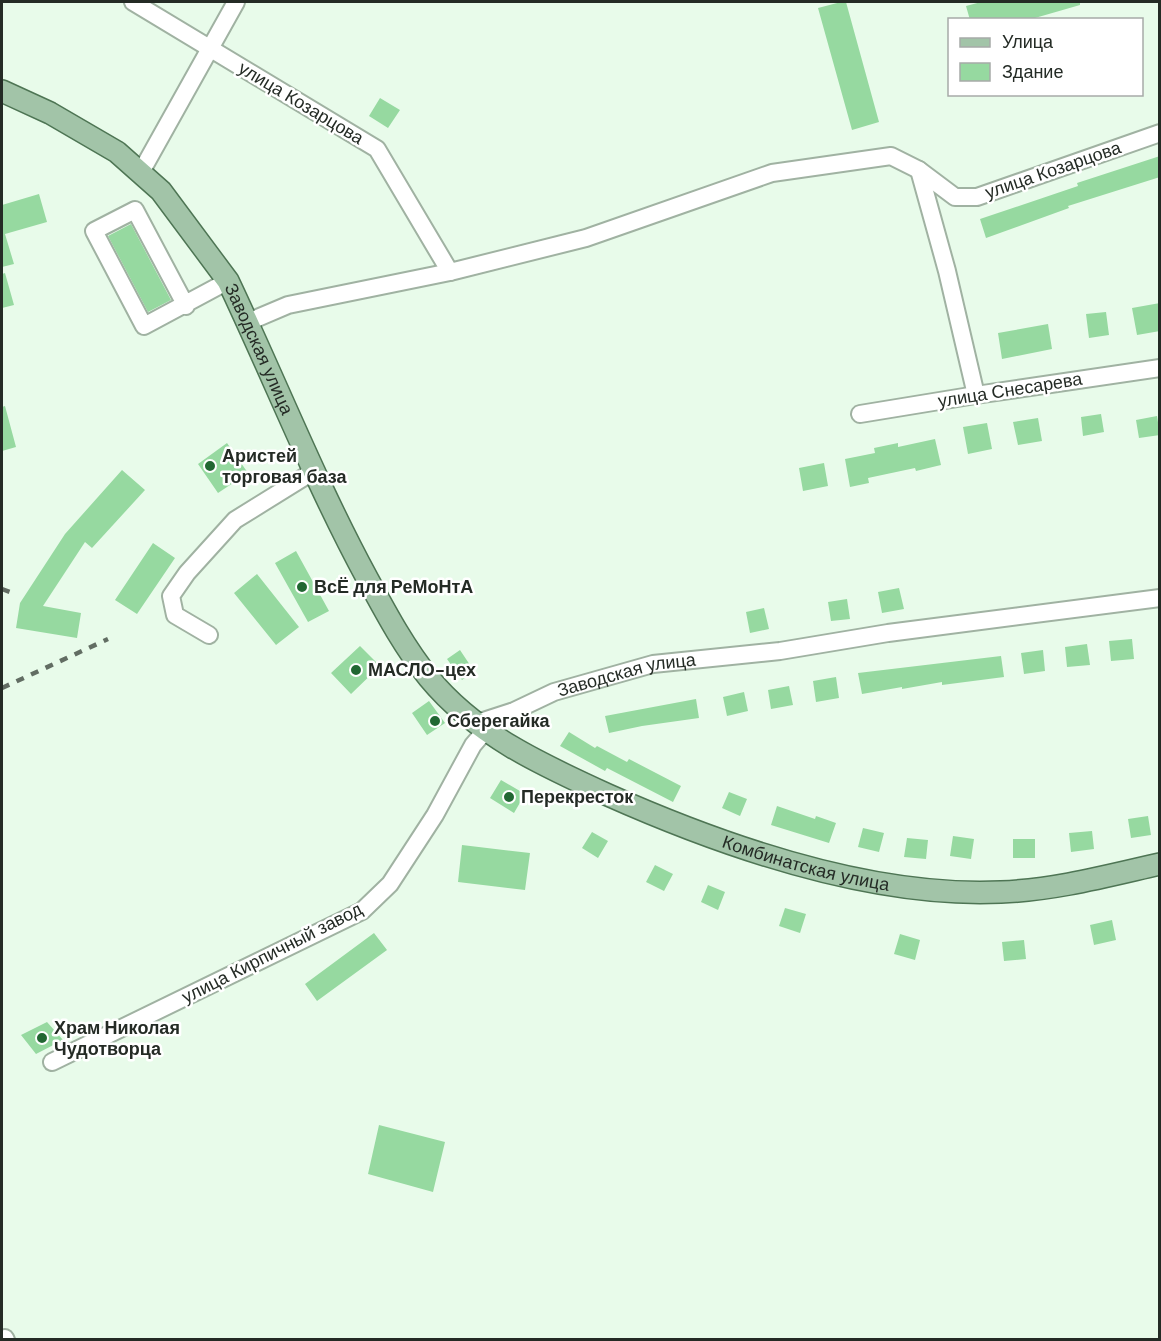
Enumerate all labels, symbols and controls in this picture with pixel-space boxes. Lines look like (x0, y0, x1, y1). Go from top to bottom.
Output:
legend (948, 18, 1143, 96)
text: Улица (1002, 30, 1054, 54)
street label: улица Козарцова (234, 56, 369, 150)
text: Здание (1002, 60, 1063, 84)
street label: улица Козарцова (982, 135, 1125, 205)
street label: Заводская улица (219, 279, 299, 419)
street label: улица Снесарева (936, 367, 1085, 413)
place label: Аристей торговая база (222, 444, 347, 489)
marker: Аристей торговая база (203, 459, 217, 473)
place label: ВсЁ для РеМоНтА (314, 575, 473, 599)
marker: ВсЁ для РеМоНтА (295, 580, 309, 594)
street label: Заводская улица (555, 648, 698, 702)
place label: МАСЛО-цех (368, 658, 476, 682)
marker: МАСЛО-цех (349, 663, 363, 677)
place label: Сберегайка (447, 709, 550, 733)
marker: Сберегайка (428, 714, 442, 728)
place label: Перекресток (521, 785, 634, 809)
marker: Перекресток (502, 790, 516, 804)
street label: Комбинатская улица (719, 830, 892, 897)
street label: улица Кирпичный завод (178, 897, 367, 1009)
place label: Храм Николая Чудотворца (54, 1016, 180, 1061)
marker: Храм Николая Чудотворца (35, 1031, 49, 1045)

